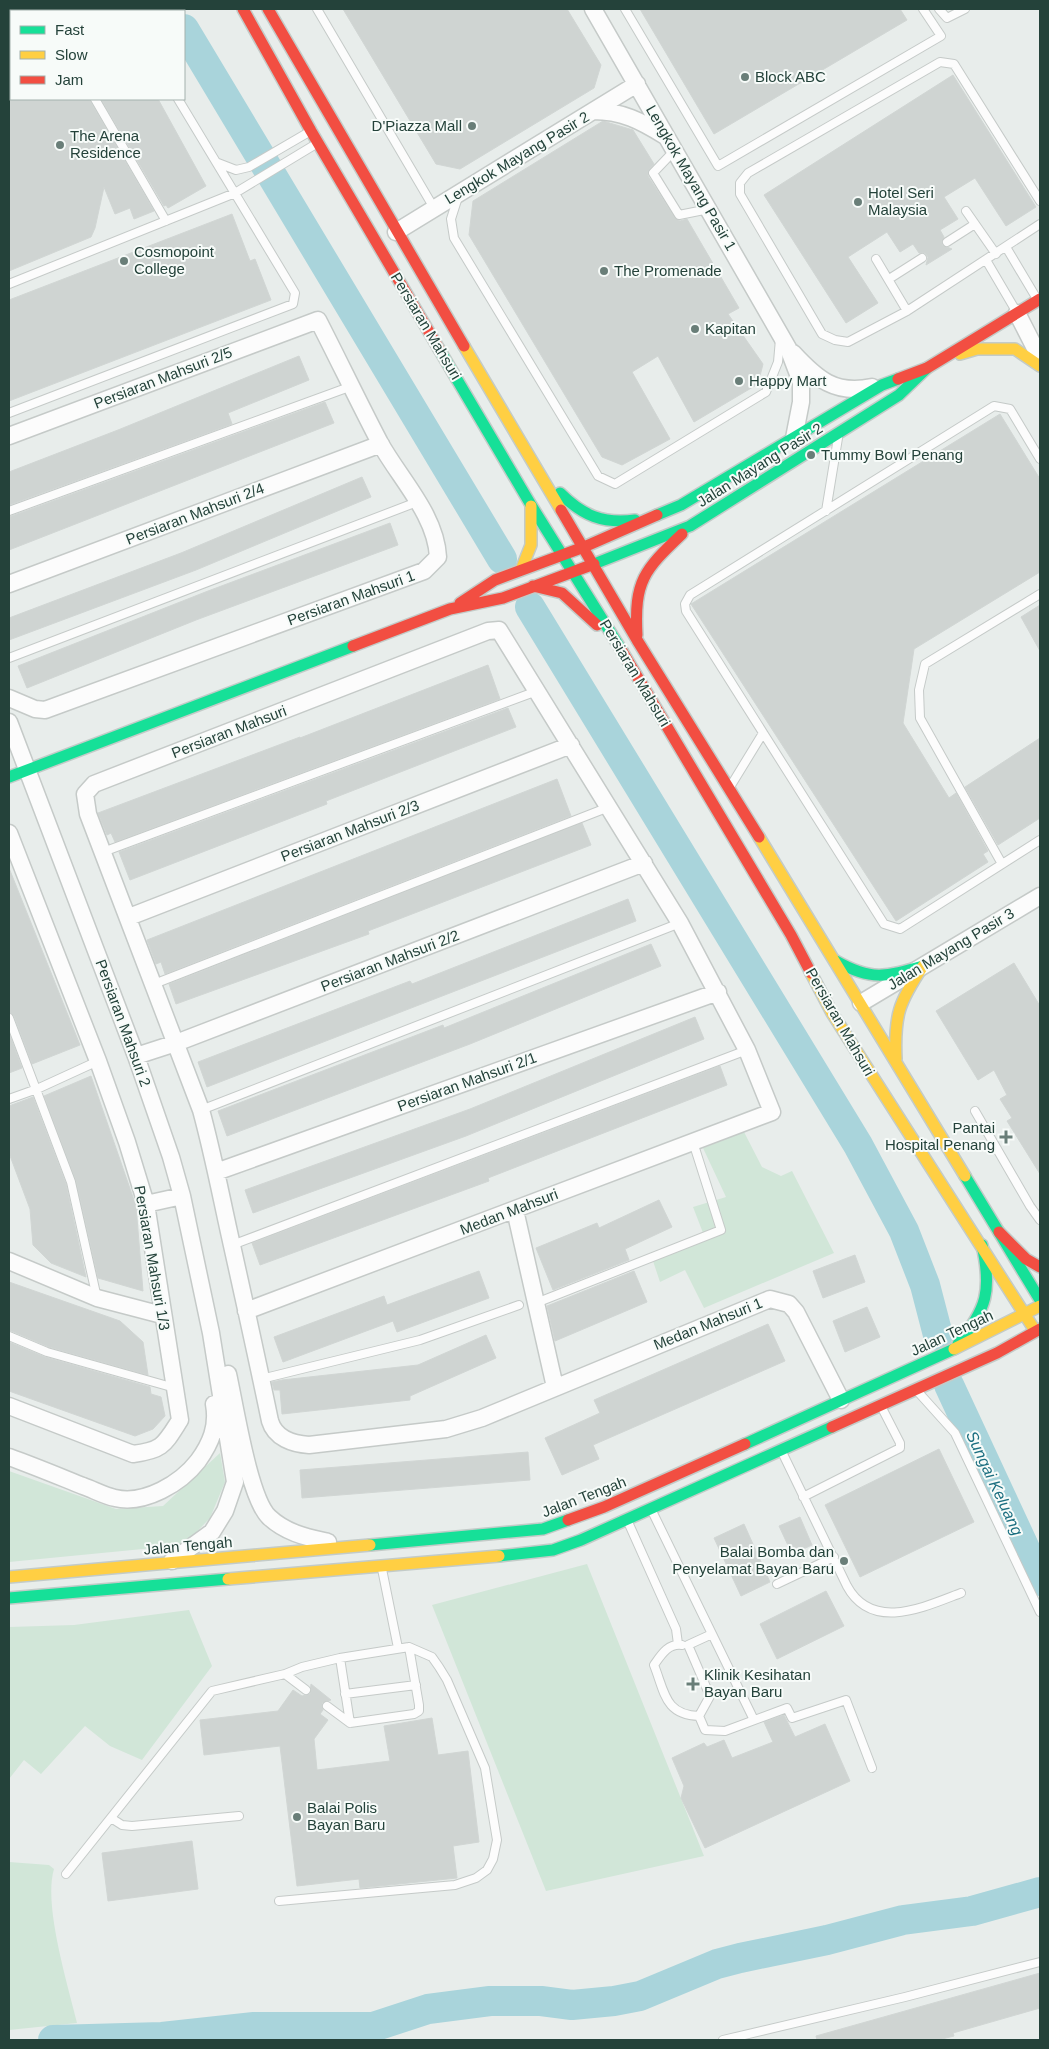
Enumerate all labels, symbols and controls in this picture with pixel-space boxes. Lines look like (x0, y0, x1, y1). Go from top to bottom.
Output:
legend (10, 10, 185, 100)
text: Fast (55, 21, 85, 38)
text: Slow (55, 46, 88, 63)
place label: Block ABC (755, 68, 826, 85)
text: Jam (55, 71, 83, 88)
marker: Block ABC (739, 71, 751, 83)
street label: Lengkok Mayang Pasir 1 (643, 102, 740, 253)
street label: Lengkok Mayang Pasir 2 (442, 108, 592, 207)
place label: D'Piazza Mall (372, 117, 462, 134)
marker: D'Piazza Mall (466, 120, 478, 132)
place label: The Arena Residence (70, 127, 141, 161)
marker: The Arena Residence (54, 139, 66, 151)
place label: Hotel Seri Malaysia (868, 184, 934, 218)
marker: Hotel Seri Malaysia (852, 196, 864, 208)
place label: Cosmopoint College (134, 243, 215, 277)
marker: Cosmopoint College (118, 255, 130, 267)
place label: The Promenade (614, 262, 722, 279)
marker: The Promenade (598, 265, 610, 277)
street label: Persiaran Mahsuri (388, 269, 465, 382)
place label: Kapitan (705, 320, 756, 337)
marker: Kapitan (689, 323, 701, 335)
street label: Persiaran Mahsuri 2/5 (91, 343, 234, 412)
place label: Happy Mart (749, 372, 827, 389)
marker: Happy Mart (733, 375, 745, 387)
street label: Jalan Mayang Pasir 2 (694, 419, 825, 510)
place label: Tummy Bowl Penang (821, 446, 963, 463)
marker: Tummy Bowl Penang (805, 449, 817, 461)
street label: Persiaran Mahsuri 2/4 (123, 479, 266, 548)
street label: Persiaran Mahsuri 1 (285, 567, 417, 628)
street label: Persiaran Mahsuri (597, 616, 674, 729)
street label: Persiaran Mahsuri (169, 702, 289, 761)
street label: Persiaran Mahsuri 2/3 (278, 796, 421, 865)
street label: Jalan Mayang Pasir 3 (885, 904, 1017, 993)
street label: Persiaran Mahsuri 2/2 (318, 926, 461, 995)
street label: Persiaran Mahsuri 2 (93, 957, 154, 1089)
street label: Persiaran Mahsuri (803, 965, 878, 1079)
street label: Persiaran Mahsuri 2/1 (395, 1048, 539, 1115)
place label: Pantai Hospital Penang (885, 1119, 995, 1153)
marker: Pantai Hospital Penang (999, 1130, 1013, 1144)
street label: Persiaran Mahsuri 1/3 (131, 1184, 174, 1332)
street label: Medan Mahsuri (458, 1185, 560, 1238)
street label: Medan Mahsuri 1 (651, 1294, 765, 1353)
street label: Jalan Tengah (908, 1306, 996, 1359)
water label: Sungai Keluang (963, 1428, 1026, 1538)
street label: Jalan Tengah (539, 1473, 628, 1520)
street label: Jalan Tengah (143, 1533, 233, 1558)
place label: Balai Bomba dan Penyelamat Bayan Baru (672, 1543, 834, 1577)
marker: Balai Bomba dan Penyelamat Bayan Baru (838, 1555, 850, 1567)
place label: Klinik Kesihatan Bayan Baru (704, 1666, 811, 1700)
marker: Klinik Kesihatan Bayan Baru (686, 1677, 700, 1691)
place label: Balai Polis Bayan Baru (307, 1799, 385, 1833)
marker: Balai Polis Bayan Baru (291, 1811, 303, 1823)

